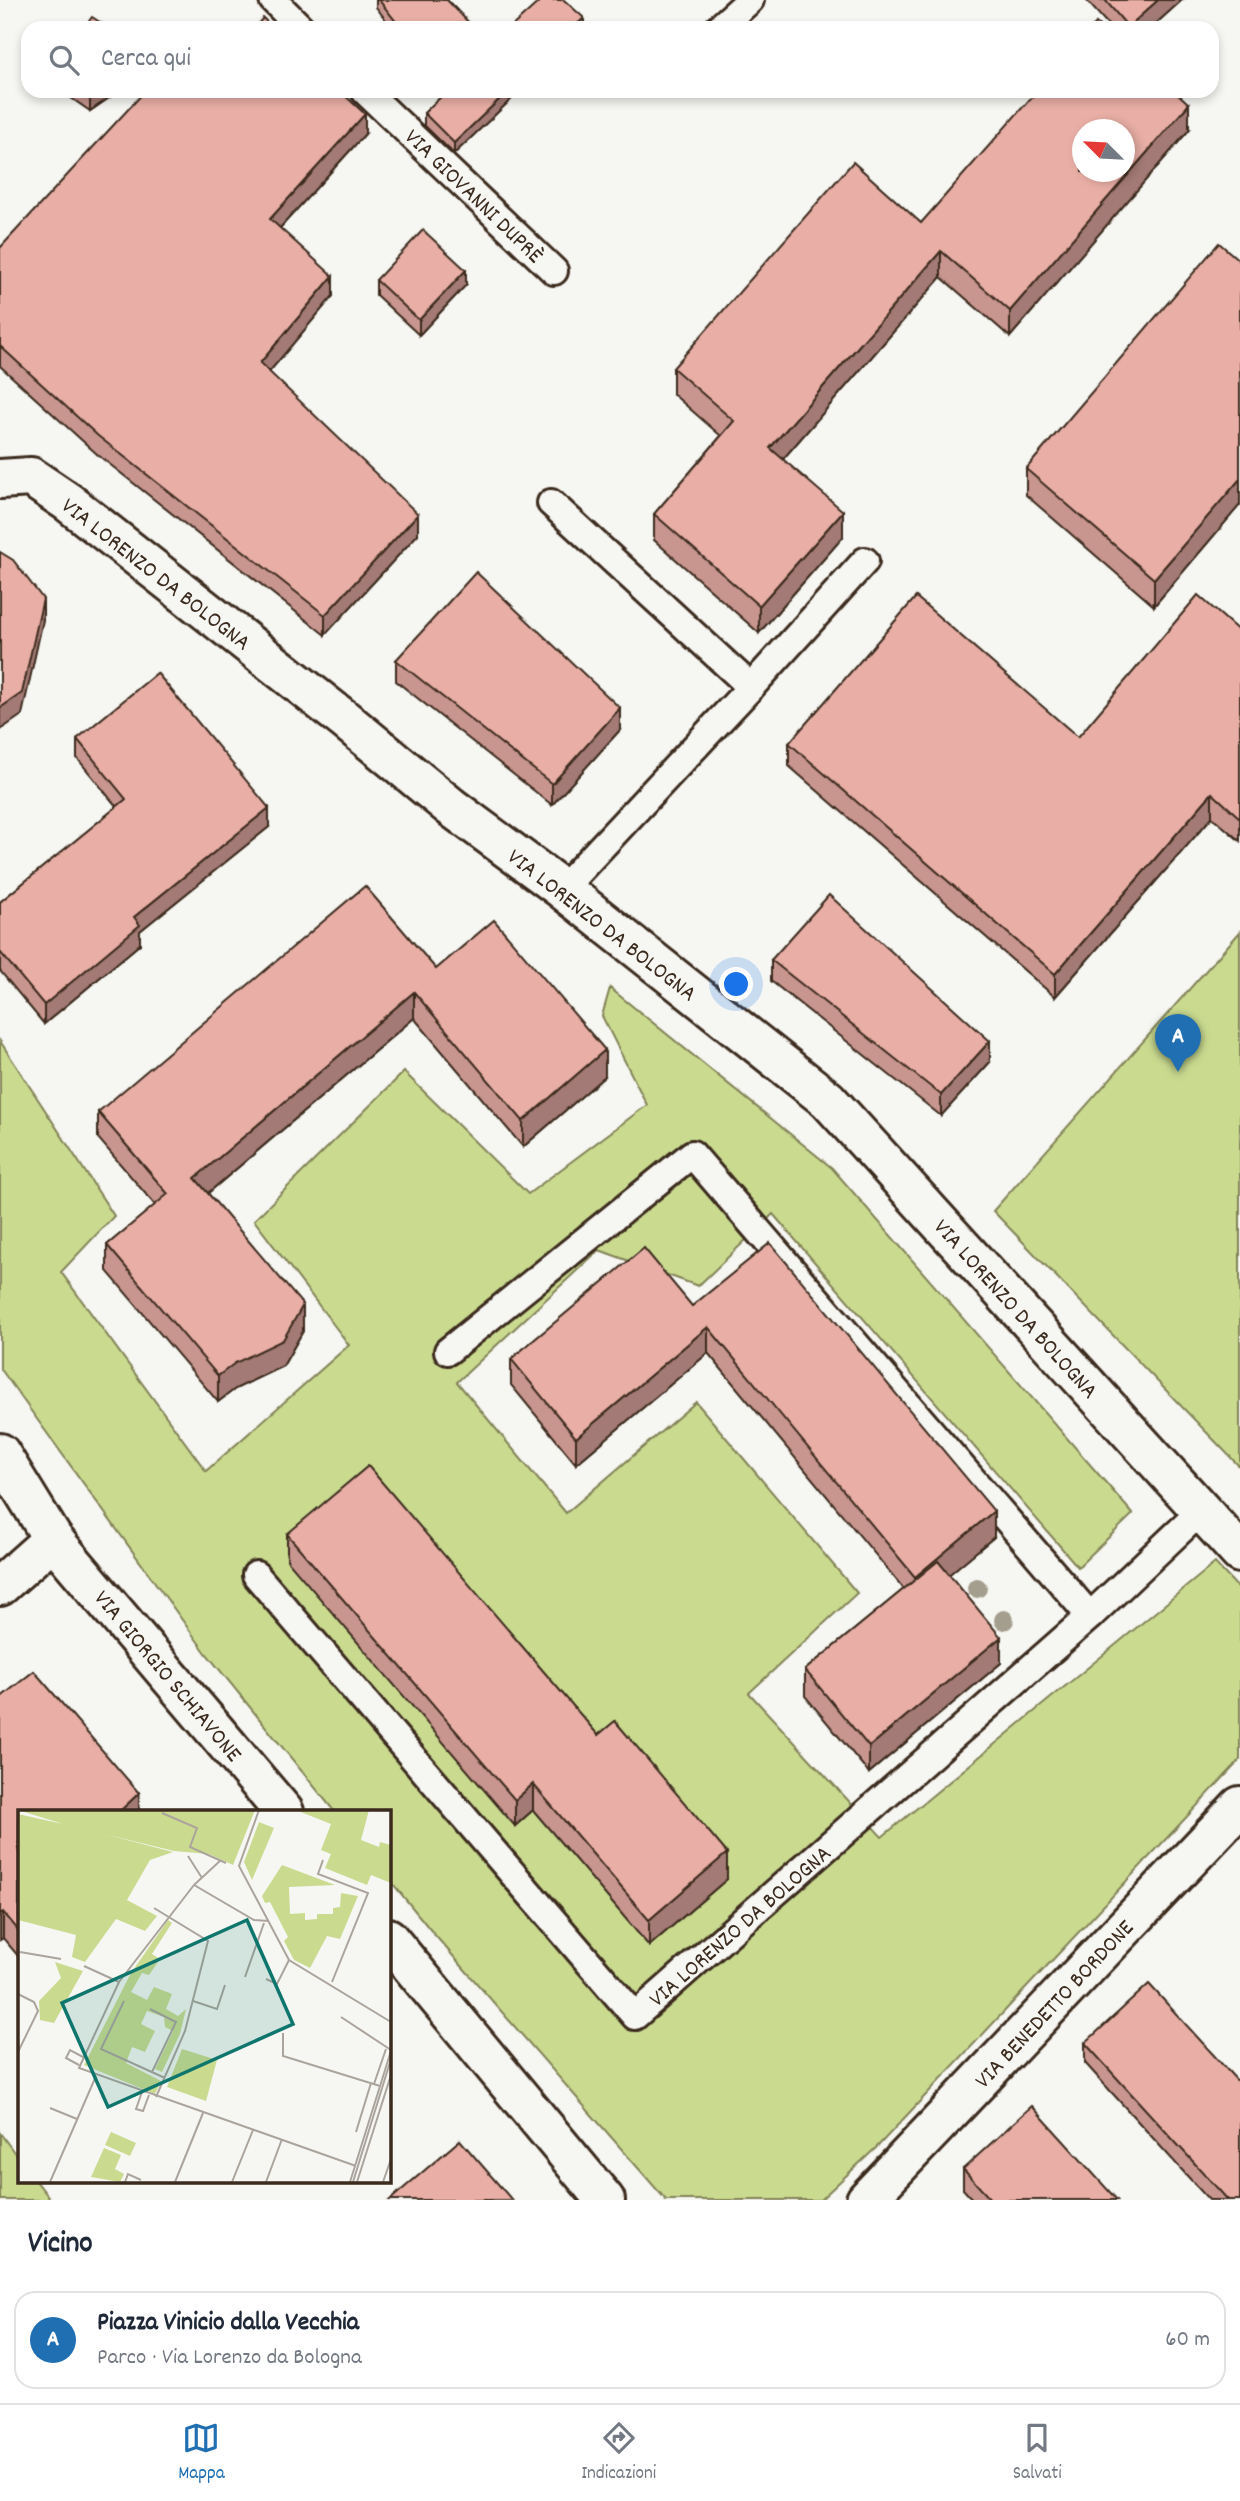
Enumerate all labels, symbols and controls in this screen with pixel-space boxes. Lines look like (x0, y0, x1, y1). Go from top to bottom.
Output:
search box (21, 21, 1219, 98)
icon: search (45, 41, 83, 79)
text: Cerca qui (101, 41, 191, 78)
north arrow (1072, 119, 1135, 182)
street label: VIA GIOVANNI DUPRÈ (396, 123, 550, 273)
street label: VIA LORENZO DA BOLOGNA (53, 491, 256, 660)
street label: VIA LORENZO DA BOLOGNA (499, 842, 702, 1011)
your location (719, 967, 753, 1001)
pin: A (1155, 1014, 1201, 1072)
street label: VIA LORENZO DA BOLOGNA (924, 1213, 1104, 1408)
street label: VIA GIORGIO SCHIAVONE (84, 1584, 249, 1771)
inset map (18, 1810, 390, 2182)
street label: VIA LORENZO DA BOLOGNA (643, 1839, 840, 2016)
street label: VIA BENEDETTO BORDONE (968, 1913, 1143, 2097)
text: Vicino (28, 2224, 93, 2267)
text: Piazza Vinicio dalla Vecchia (97, 2305, 359, 2342)
text: A (47, 2324, 59, 2357)
text: 60 m (1165, 2324, 1210, 2357)
text: Parco · Via Lorenzo da Bologna (97, 2342, 362, 2375)
tab: Mappa (178, 2419, 225, 2488)
tab: Indicazioni (581, 2419, 656, 2488)
tab: Salvati (1013, 2419, 1062, 2488)

